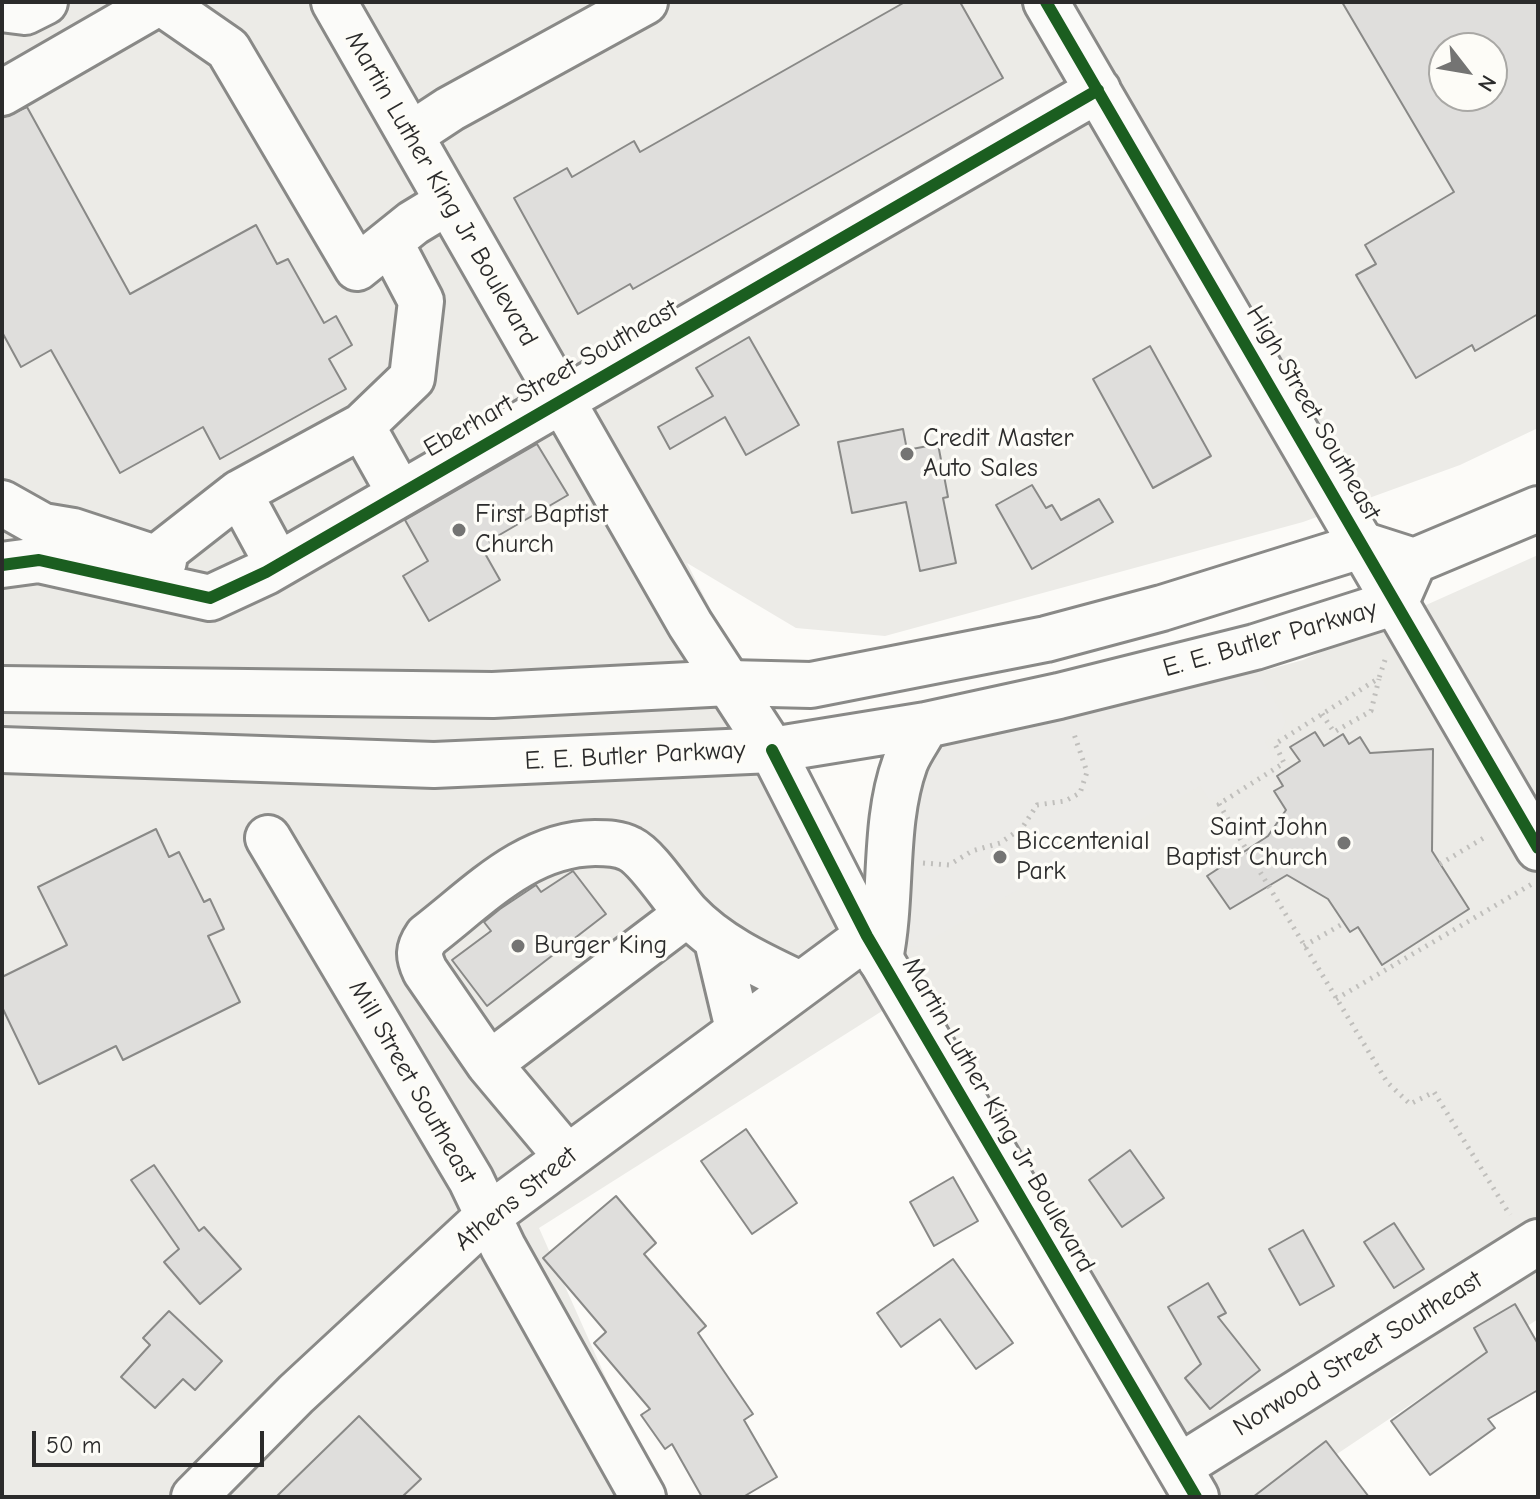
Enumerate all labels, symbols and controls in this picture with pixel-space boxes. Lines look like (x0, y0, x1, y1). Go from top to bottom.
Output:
street label: Martin Luther King Jr Boulevard (338, 26, 544, 352)
north arrow (1428, 32, 1508, 112)
text: N (1472, 70, 1502, 96)
street label: Eberhart Street Southeast (419, 293, 683, 465)
street label: High Street Southeast (1239, 300, 1387, 526)
place label: Credit Master Auto Sales (923, 423, 1074, 484)
marker: Credit Master Auto Sales (898, 445, 916, 463)
place label: First Baptist Church (475, 499, 608, 560)
marker: First Baptist Church (450, 521, 468, 539)
street label: E. E. Butler Parkway (1159, 594, 1381, 684)
street label: E. E. Butler Parkway (524, 735, 746, 777)
place label: Saint John Baptist Church (1165, 812, 1328, 874)
place label: Biccentenial Park (1016, 826, 1150, 888)
marker: Saint John Baptist Church (1335, 834, 1353, 852)
marker: Biccentenial Park (991, 848, 1009, 866)
place label: Burger King (534, 930, 667, 962)
marker: Burger King (509, 937, 527, 955)
street label: Martin Luther King Jr Boulevard (895, 952, 1101, 1278)
street label: Mill Street Southeast (341, 975, 483, 1189)
street label: Athens Street (448, 1140, 584, 1258)
street label: Norwood Street Southeast (1228, 1265, 1488, 1443)
scale bar (36, 1415, 268, 1465)
text: 50 m (46, 1431, 102, 1459)

